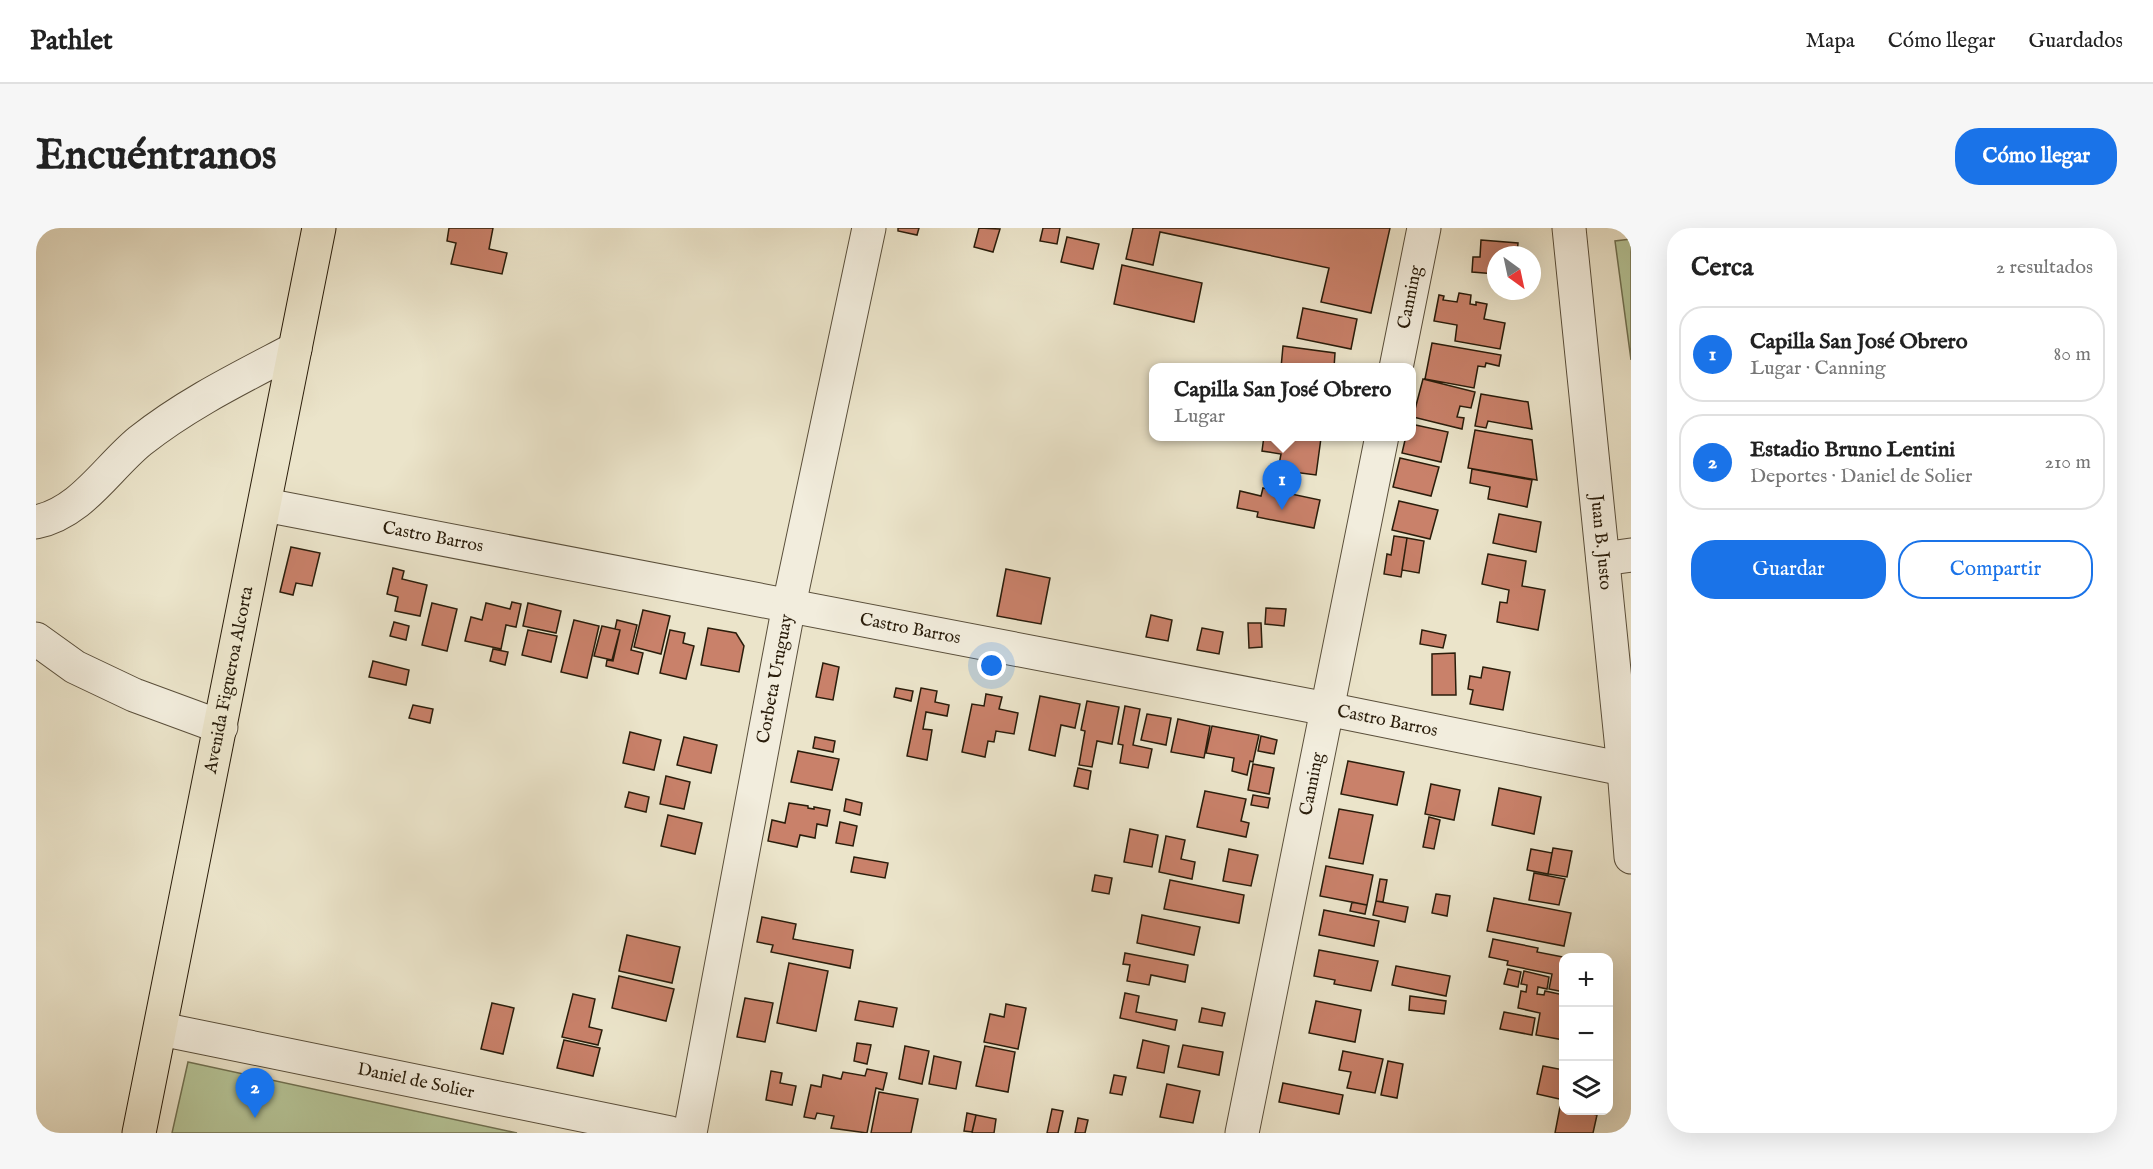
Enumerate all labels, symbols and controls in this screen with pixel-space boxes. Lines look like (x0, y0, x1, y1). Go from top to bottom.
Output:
text: Pathlet (30, 24, 113, 59)
text: Mapa (1806, 28, 1855, 55)
text: Cómo llegar (1888, 28, 1995, 55)
text: Guardados (2028, 28, 2123, 55)
button: Cómo llegar (1955, 128, 2117, 185)
text: Encuéntranos (36, 130, 277, 183)
north arrow (1487, 246, 1541, 300)
text: Cerca (1691, 251, 1753, 284)
text: 2 resultados (1996, 255, 2093, 280)
street label: Canning (1393, 264, 1428, 331)
text: Capilla San José Obrero (1750, 328, 1968, 356)
text: 1 (1709, 342, 1716, 367)
text: 80 m (2054, 342, 2091, 367)
text: Lugar · Canning (1750, 356, 1886, 381)
popup (1149, 363, 1416, 441)
text: Capilla San José Obrero (1174, 376, 1391, 404)
text: Lugar (1174, 404, 1225, 429)
text: Estadio Bruno Lentini (1750, 436, 1955, 464)
text: 2 (1708, 450, 1717, 475)
text: 210 m (2045, 450, 2091, 475)
pin: 1 (1262, 460, 1302, 510)
text: Deportes · Daniel de Solier (1750, 464, 1972, 489)
street label: Juan B. Justo (1584, 492, 1617, 591)
street label: Castro Barros (380, 516, 485, 558)
button: Guardar (1691, 540, 1886, 599)
button: Compartir (1898, 540, 2093, 599)
street label: Avenida Figueroa Alcorta (199, 584, 259, 776)
street label: Castro Barros (858, 608, 963, 650)
street label: Corbeta Uruguay (752, 612, 799, 746)
your location (977, 651, 1006, 680)
street label: Castro Barros (1335, 700, 1440, 743)
street label: Canning (1295, 750, 1330, 818)
map controls (1559, 953, 1613, 1115)
button: + (1559, 953, 1613, 1007)
button: − (1559, 1007, 1613, 1061)
street label: Daniel de Solier (355, 1058, 477, 1104)
button: layers (1559, 1061, 1613, 1115)
pin: 2 (236, 1068, 274, 1118)

